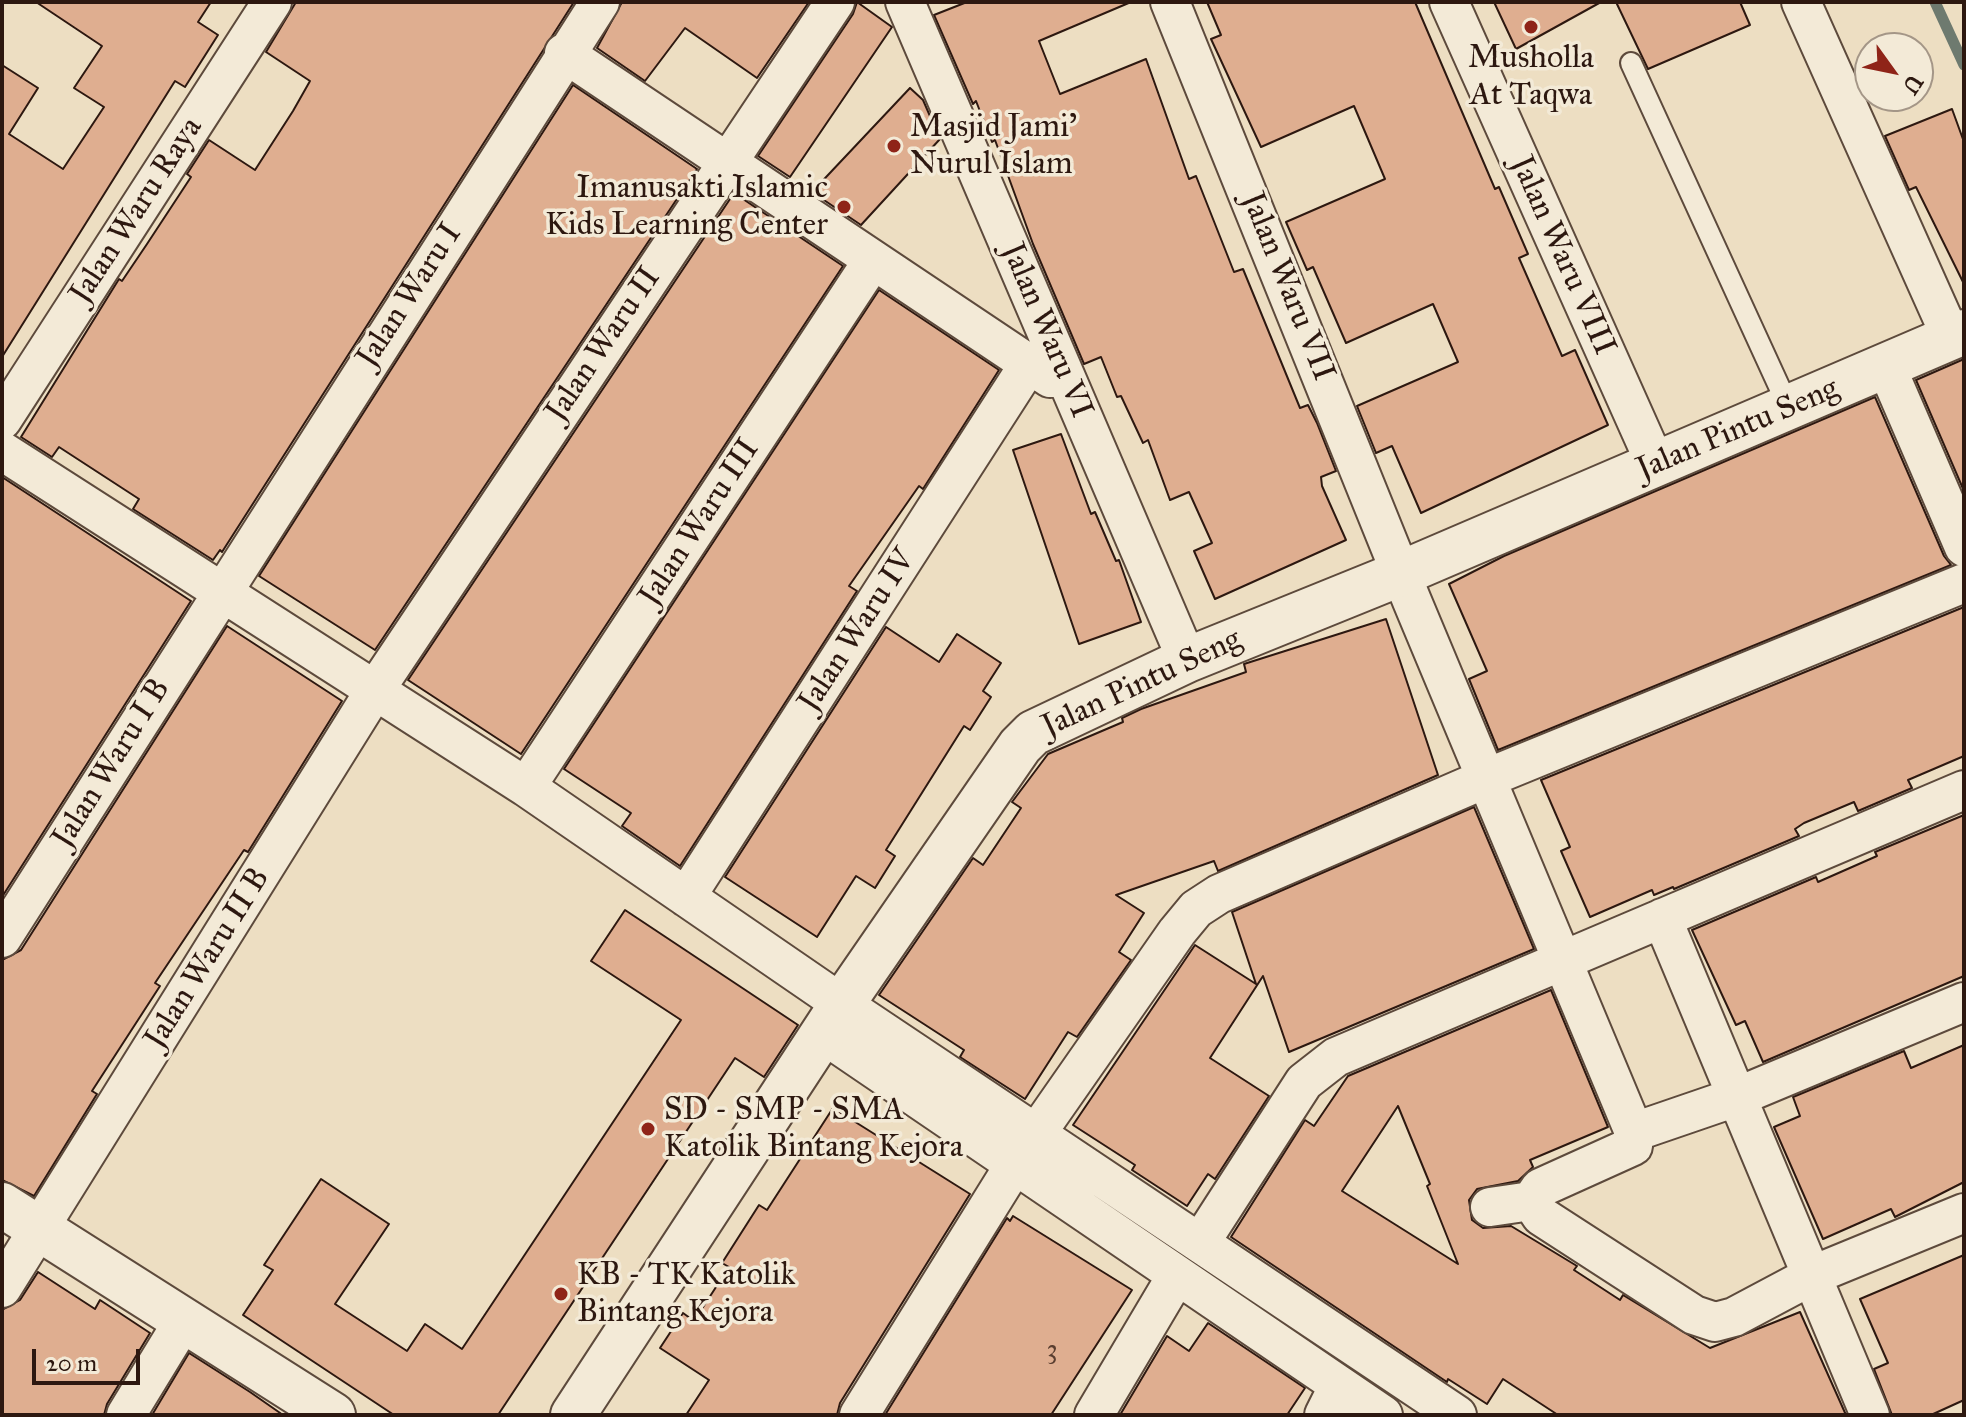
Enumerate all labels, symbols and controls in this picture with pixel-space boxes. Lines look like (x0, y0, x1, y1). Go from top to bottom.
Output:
marker: Musholla At Taqwa (1522, 18, 1540, 36)
north arrow (1854, 32, 1934, 112)
place label: Musholla At Taqwa (1468, 40, 1594, 115)
text: U (1897, 70, 1929, 99)
place label: Masjid Jami' Nurul Islam (910, 109, 1077, 184)
street label: Jalan Waru Raya (62, 111, 212, 311)
marker: Masjid Jami' Nurul Islam (885, 137, 903, 155)
street label: Jalan Waru VIII (1501, 150, 1623, 362)
place label: Imanusakti Islamic Kids Learning Center (545, 170, 828, 245)
street label: Jalan Waru VII (1232, 187, 1342, 387)
marker: Imanusakti Islamic Kids Learning Center (835, 198, 853, 216)
street label: Jalan Waru I (349, 217, 471, 375)
street label: Jalan Waru VI (992, 238, 1100, 424)
street label: Jalan Waru II (538, 260, 670, 430)
street label: Jalan Pintu Seng (1631, 370, 1845, 490)
street label: Jalan Waru III (632, 432, 768, 614)
street label: Jalan Waru IV (791, 542, 925, 720)
street label: Jalan Pintu Seng (1036, 621, 1248, 747)
street label: Jalan Waru I B (45, 672, 179, 856)
street label: Jalan Waru II B (137, 861, 279, 1057)
place label: SD - SMP - SMA Katolik Bintang Kejora (664, 1092, 963, 1167)
marker: SD - SMP - SMA Katolik Bintang Kejora (639, 1120, 657, 1138)
place label: KB - TK Katolik Bintang Kejora (577, 1257, 795, 1332)
marker: KB - TK Katolik Bintang Kejora (552, 1285, 570, 1303)
scale bar (36, 1333, 144, 1383)
house number: 3 (1046, 1334, 1058, 1368)
text: 20 m (46, 1348, 97, 1378)

